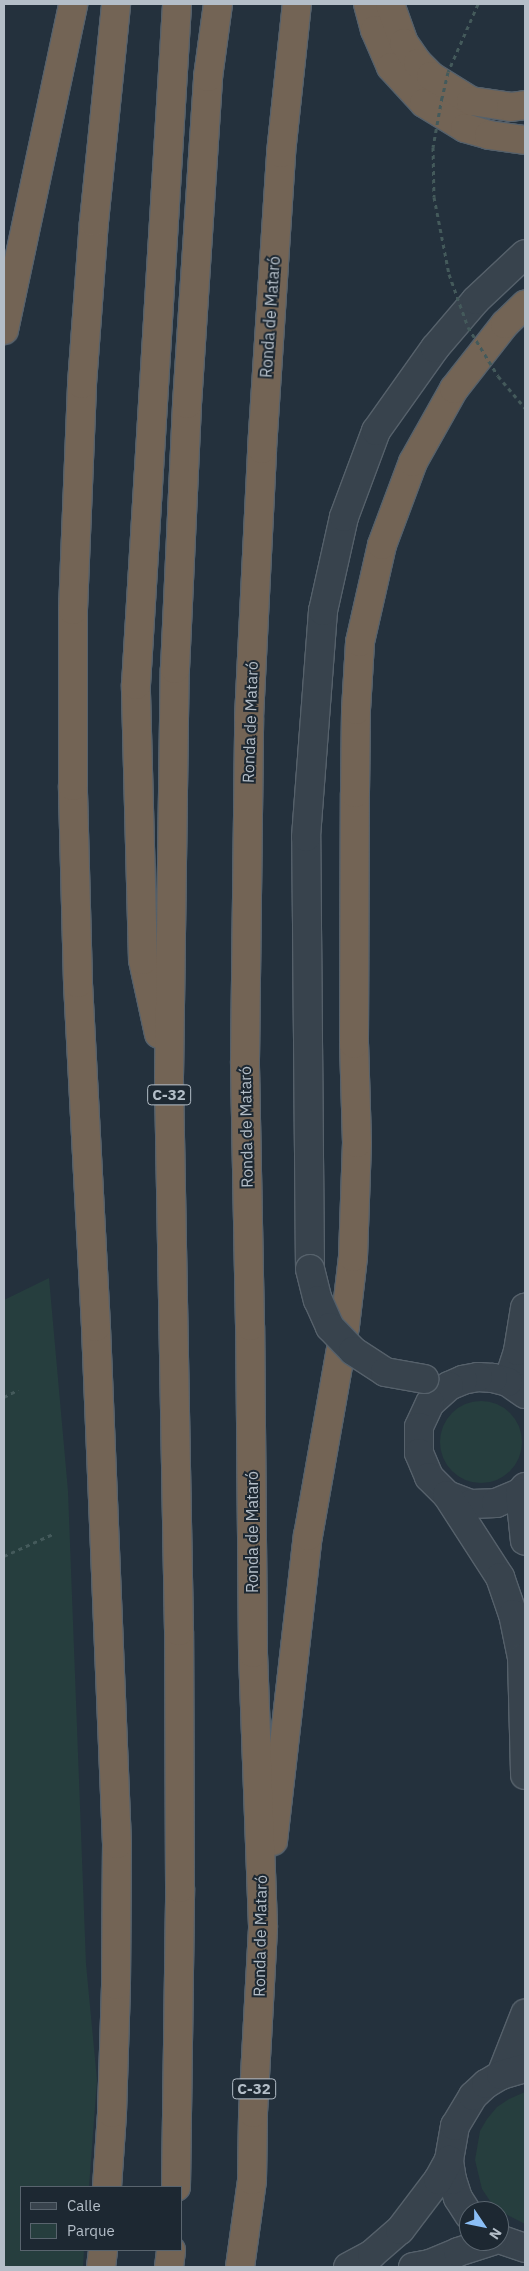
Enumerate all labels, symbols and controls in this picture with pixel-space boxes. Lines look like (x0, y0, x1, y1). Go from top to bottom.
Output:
street label: Ronda de Mataró (256, 256, 284, 378)
street label: Ronda de Mataró (238, 661, 262, 783)
street label: Ronda de Mataró (235, 1066, 257, 1188)
road number: C-32 (146, 1082, 192, 1108)
street label: Ronda de Mataró (242, 1471, 262, 1593)
street label: Ronda de Mataró (249, 1875, 271, 1997)
road number: C-32 (232, 2076, 276, 2102)
legend (20, 2186, 182, 2251)
text: Calle (67, 2196, 101, 2215)
north arrow (459, 2201, 509, 2251)
text: Parque (67, 2221, 115, 2240)
text: N (485, 2225, 506, 2243)

